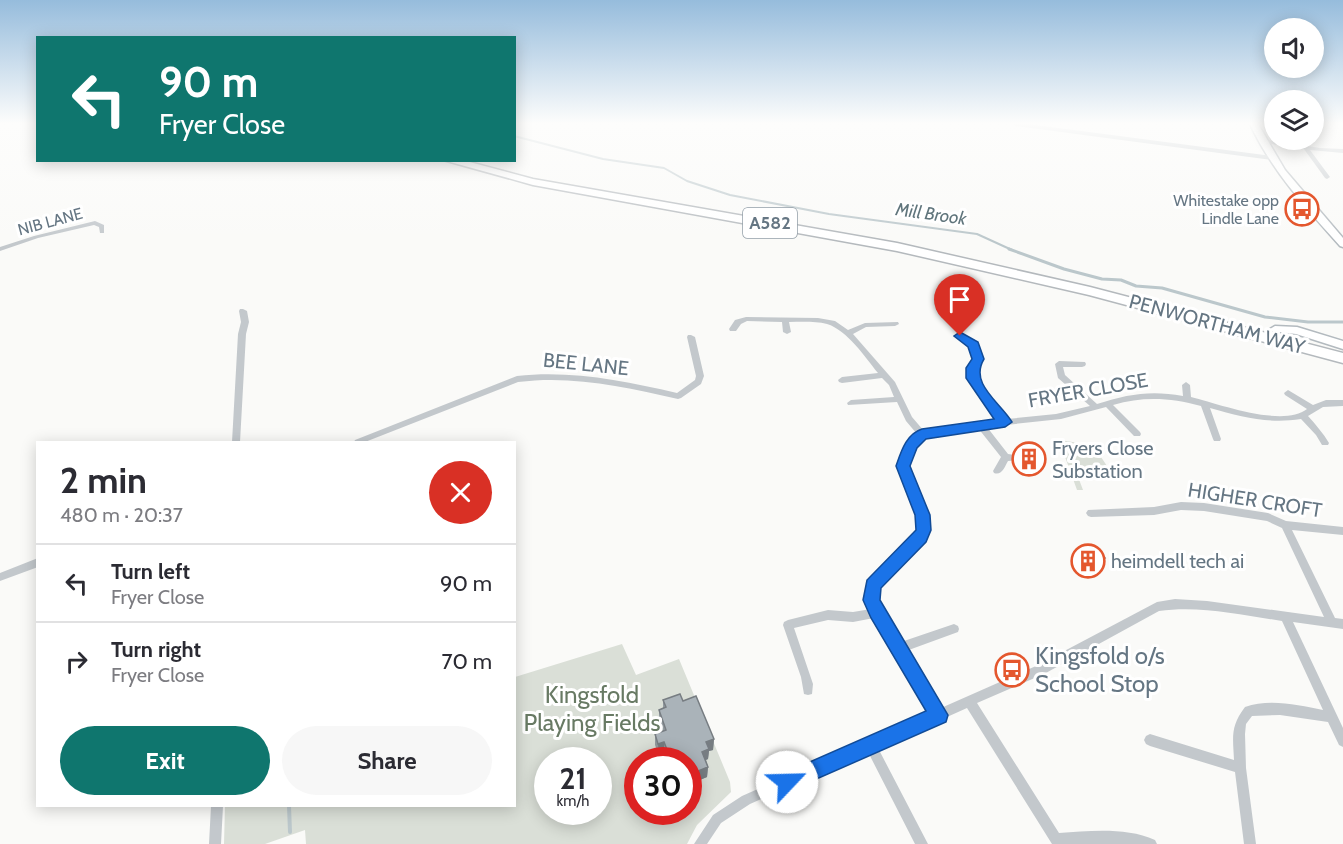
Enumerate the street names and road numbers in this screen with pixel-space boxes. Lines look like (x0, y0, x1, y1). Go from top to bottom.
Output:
street label: NIB LANE (16, 204, 85, 239)
road number: A582 (743, 208, 797, 238)
street label: PENWORTHAM WAY (1126, 289, 1308, 359)
street label: BEE LANE (542, 348, 630, 380)
street label: FRYER CLOSE (1026, 368, 1150, 412)
street label: HIGHER CROFT (1186, 478, 1324, 522)

